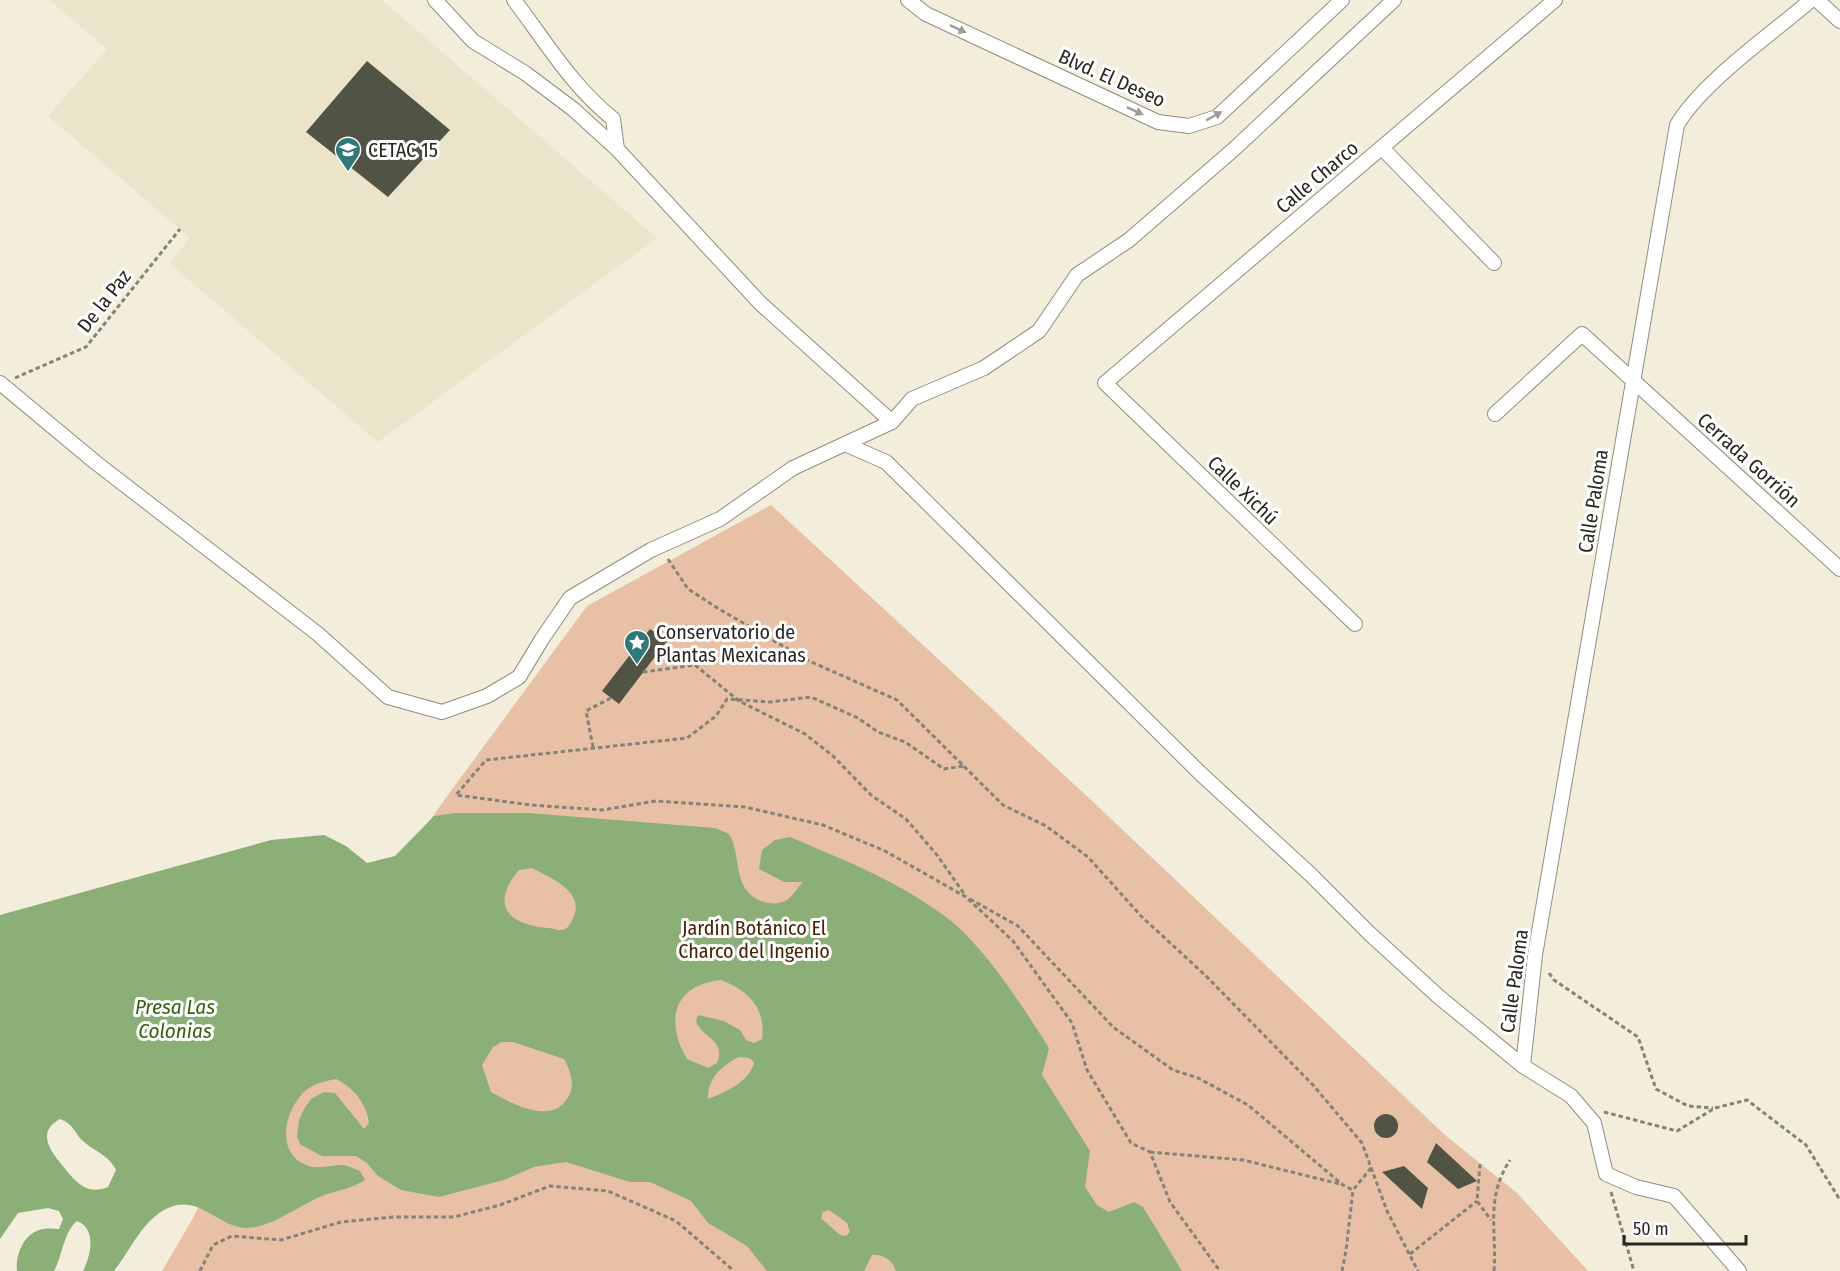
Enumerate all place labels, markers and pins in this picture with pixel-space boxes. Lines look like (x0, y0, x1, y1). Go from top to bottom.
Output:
school or university icon: CETAC 15 (333, 135, 363, 173)
place label: CETAC 15 (368, 138, 438, 162)
place label: Conservatorio de Plantas Mexicanas (656, 620, 806, 667)
place icon: Conservatorio de Plantas Mexicanas (622, 628, 652, 666)

